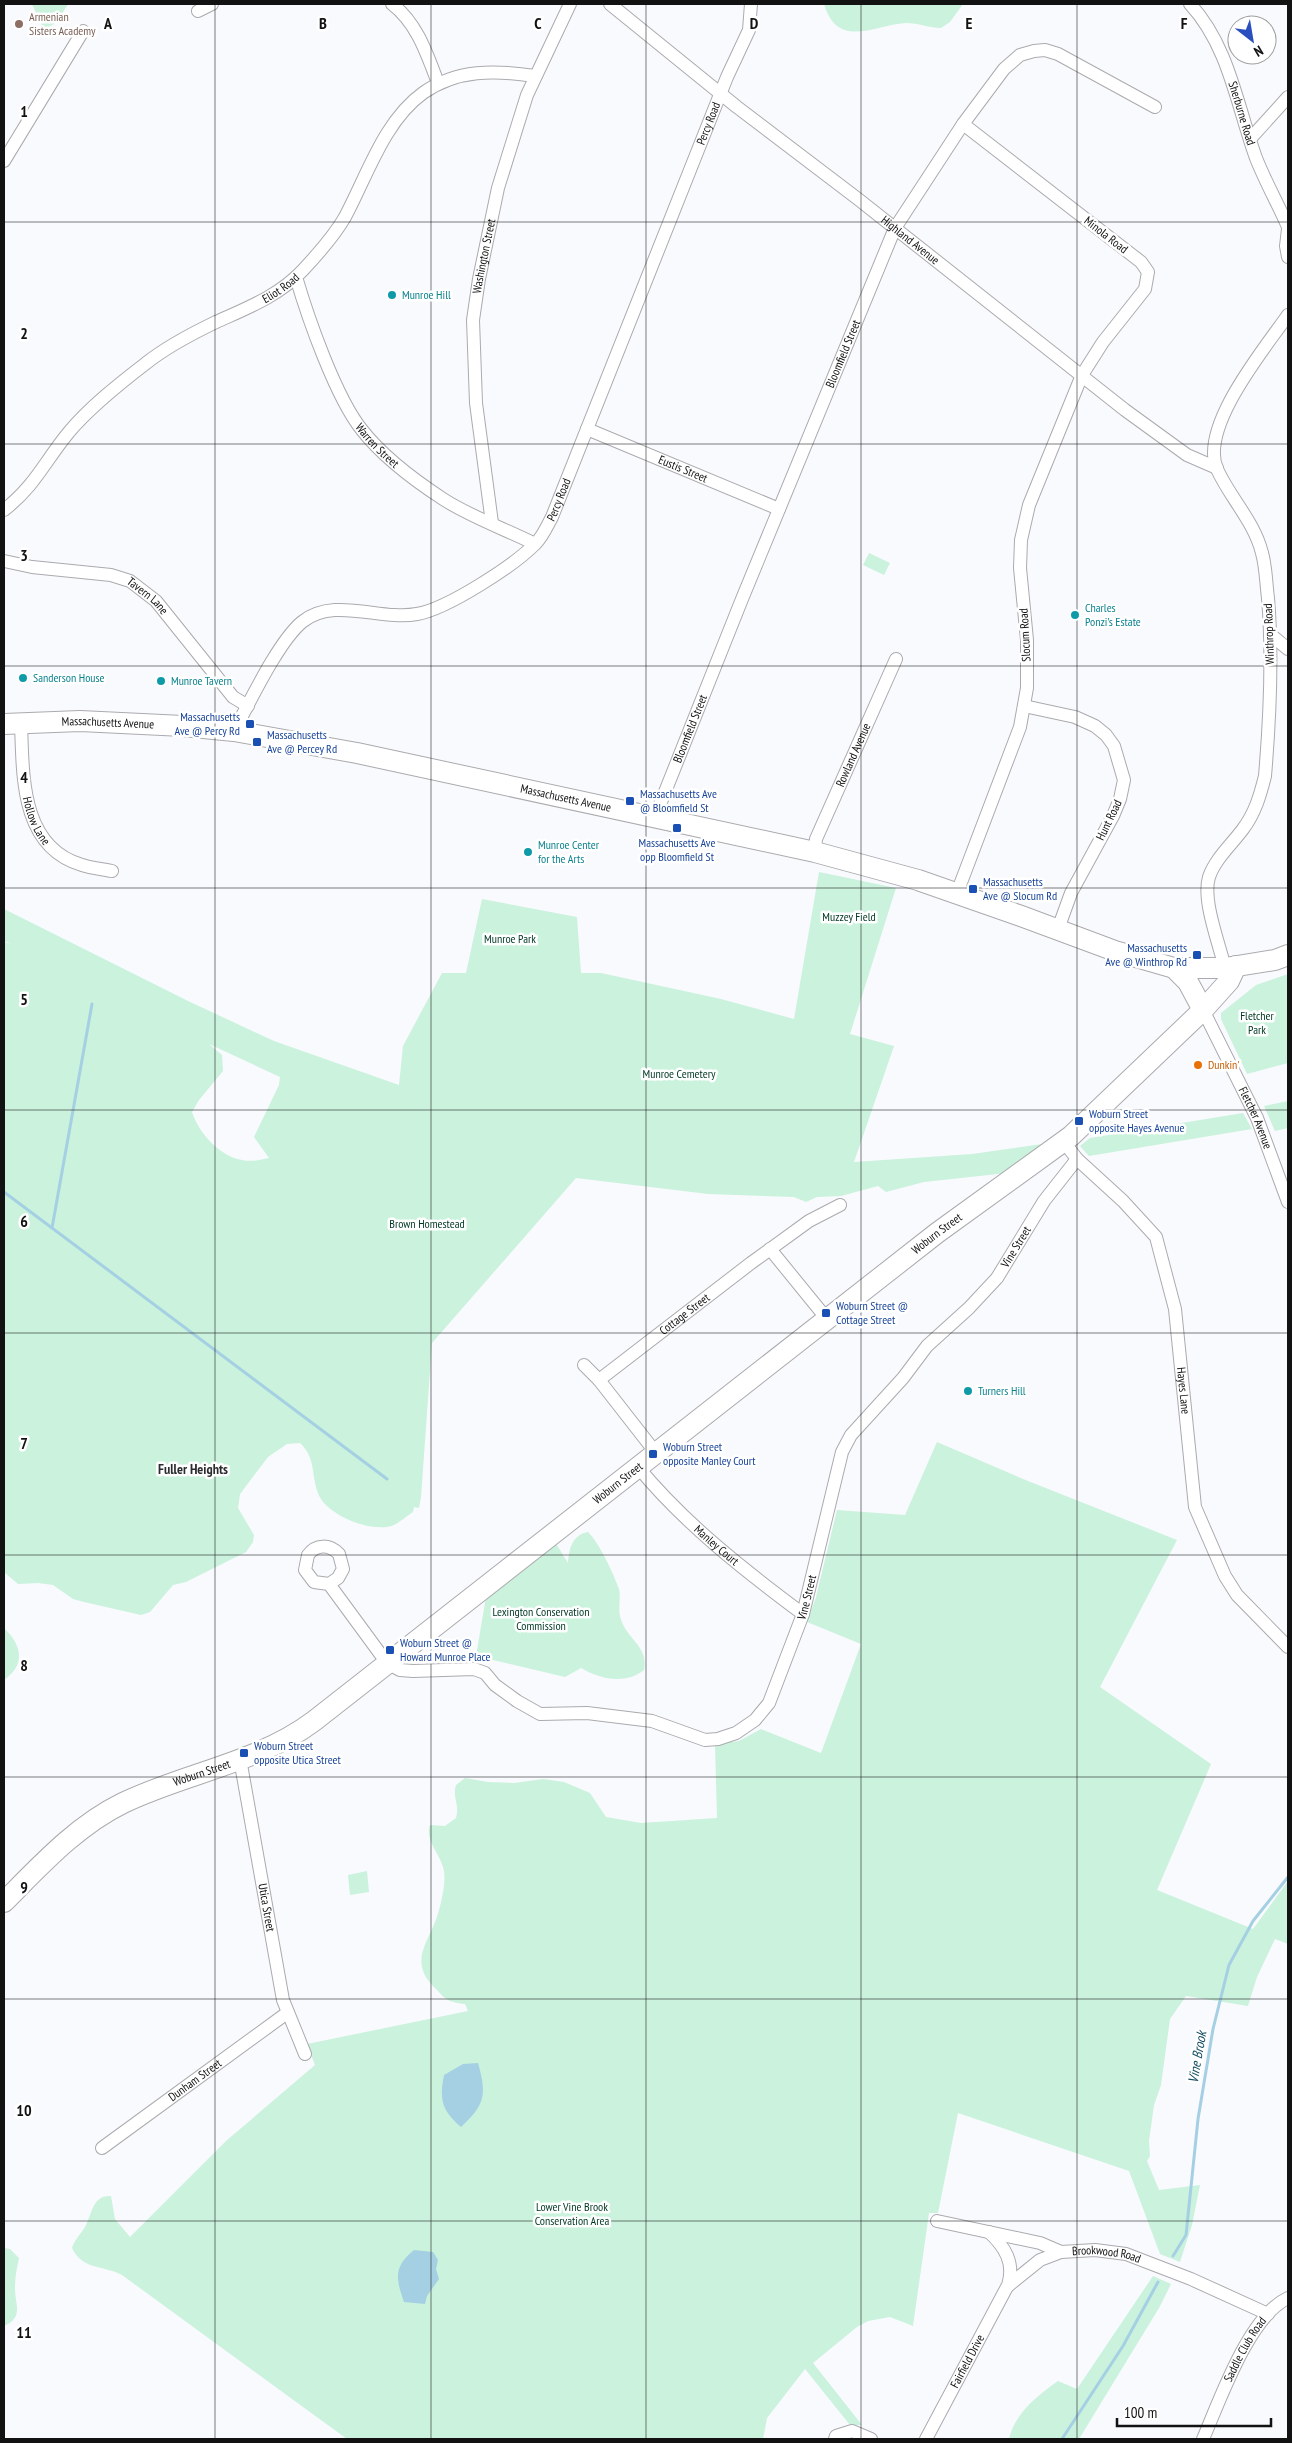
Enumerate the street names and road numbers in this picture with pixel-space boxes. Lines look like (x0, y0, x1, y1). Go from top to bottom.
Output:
street label: Sherburne Road (1225, 79, 1259, 147)
street label: Percy Road (693, 100, 723, 147)
street label: Highland Avenue (878, 212, 943, 268)
street label: Minola Road (1081, 213, 1131, 256)
street label: Washington Street (469, 217, 499, 294)
street label: Eliot Road (259, 270, 302, 306)
street label: Bloomfield Street (822, 317, 864, 390)
street label: Warren Street (352, 420, 403, 471)
street label: Eustis Street (656, 452, 711, 486)
street label: Percy Road (543, 476, 574, 524)
street label: Tavern Lane (124, 574, 172, 617)
street label: Winthrop Road (1260, 603, 1277, 665)
street label: Slocum Road (1016, 608, 1033, 662)
street label: Bloomfield Street (669, 692, 710, 765)
street label: Massachusetts Avenue (61, 713, 155, 732)
street label: Rowland Avenue (832, 721, 874, 789)
street label: Massachusetts Avenue (519, 781, 613, 815)
street label: Hollow Lane (20, 795, 54, 848)
street label: Hunt Road (1092, 797, 1125, 842)
street label: Fletcher Avenue (1236, 1084, 1276, 1151)
street label: Woburn Street (908, 1209, 965, 1257)
street label: Vine Street (997, 1223, 1034, 1271)
street label: Cottage Street (656, 1289, 713, 1338)
street label: Hayes Lane (1174, 1366, 1194, 1415)
street label: Woburn Street (590, 1458, 646, 1507)
street label: Manley Court (691, 1522, 743, 1569)
street label: Vine Street (793, 1572, 819, 1623)
street label: Woburn Street (171, 1756, 233, 1789)
street label: Utica Street (255, 1882, 279, 1934)
street label: Dunham Street (165, 2055, 225, 2104)
street label: Brookwood Road (1072, 2242, 1143, 2266)
street label: Saddle Club Road (1220, 2314, 1269, 2384)
street label: Fairfield Drive (947, 2332, 987, 2390)

